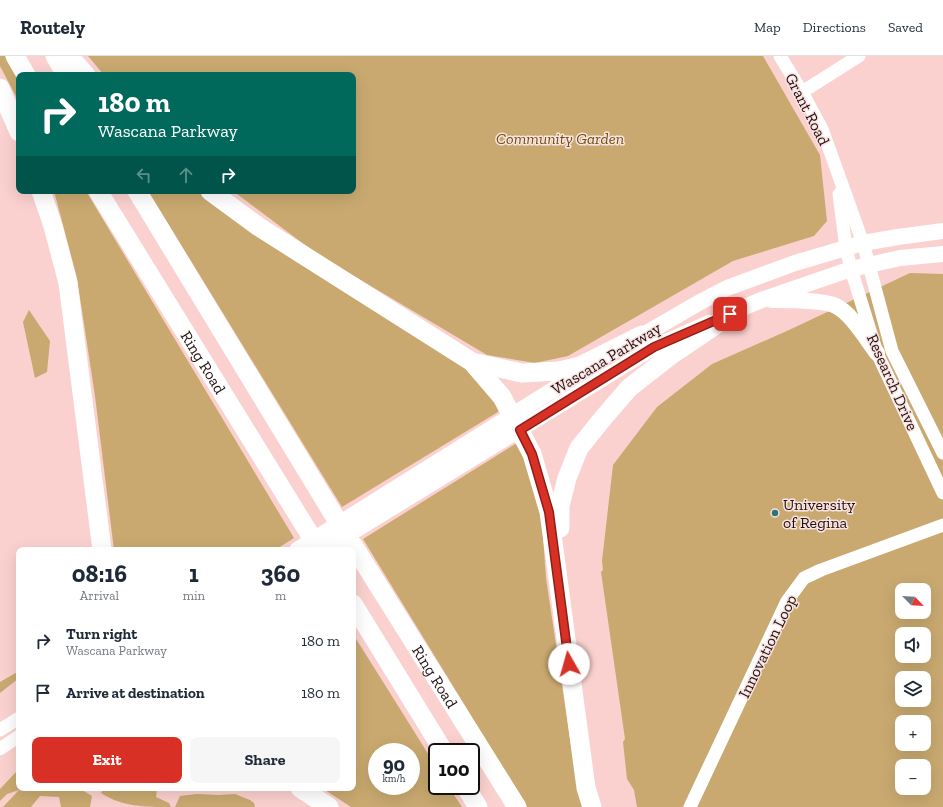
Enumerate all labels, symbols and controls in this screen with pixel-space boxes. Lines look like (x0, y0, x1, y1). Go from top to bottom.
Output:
text: Routely (20, 16, 85, 39)
text: Map (754, 19, 781, 36)
text: Directions (803, 19, 866, 36)
text: Saved (888, 19, 923, 36)
street label: Grant Road (781, 70, 834, 149)
text: 180 m (98, 86, 170, 119)
icon: right (32, 88, 84, 140)
text: Wascana Parkway (98, 120, 238, 142)
park label: Community Garden (496, 129, 624, 148)
icon: left (133, 164, 155, 186)
icon: ahead (175, 164, 197, 186)
icon: right (217, 164, 239, 186)
pin (713, 297, 747, 331)
icon: arrive (719, 303, 741, 325)
street label: Wascana Parkway (548, 318, 665, 399)
street label: Ring Road (177, 327, 230, 397)
street label: Research Drive (863, 331, 922, 433)
place label: University of Regina (783, 495, 856, 532)
marker: University of Regina (770, 508, 780, 518)
text: 08:16 (72, 559, 127, 588)
text: 1 (189, 559, 199, 588)
text: 360 (261, 559, 300, 588)
north arrow (895, 583, 931, 619)
map controls (895, 583, 931, 795)
text: Arrival (80, 588, 119, 603)
text: min (183, 588, 205, 603)
text: m (275, 588, 286, 603)
street label: Innovation Loop (734, 591, 801, 701)
text: Turn right (66, 625, 137, 643)
button: sound (895, 627, 931, 663)
icon: right (32, 630, 54, 652)
text: 180 m (301, 632, 340, 650)
street label: Ring Road (408, 642, 462, 712)
text: Wascana Parkway (66, 643, 167, 658)
position arrow (548, 643, 590, 685)
button: layers (895, 671, 931, 707)
icon: arrive (32, 682, 54, 704)
text: Arrive at destination (66, 684, 205, 702)
text: 180 m (301, 684, 340, 702)
button: + (895, 715, 931, 751)
button: Exit (32, 737, 182, 783)
button: Share (190, 737, 340, 783)
speed limit sign: 100 (428, 743, 480, 795)
text: 90 (383, 752, 405, 776)
button: − (895, 759, 931, 795)
text: km/h (383, 773, 405, 785)

